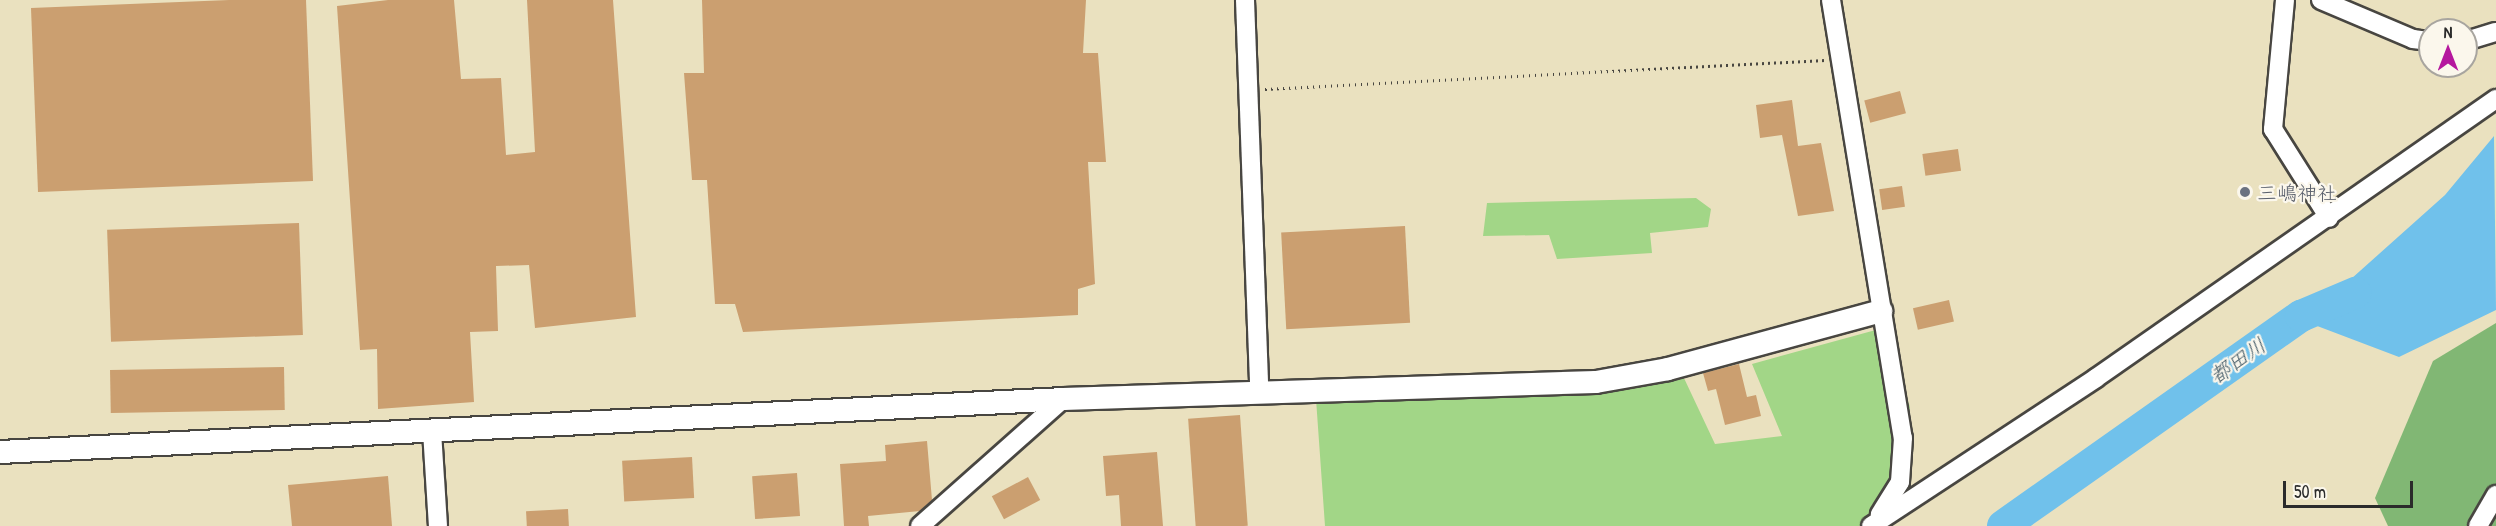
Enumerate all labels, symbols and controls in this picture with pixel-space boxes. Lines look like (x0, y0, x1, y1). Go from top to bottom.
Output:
north arrow (2418, 18, 2478, 78)
text: N (2444, 21, 2452, 43)
place label: 三嶋神社 (2257, 180, 2337, 204)
marker: 三嶋神社 (2238, 185, 2252, 199)
water label: 都田川 (2205, 333, 2271, 389)
scale bar (2286, 469, 2416, 507)
text: 50 m (2294, 479, 2326, 504)

